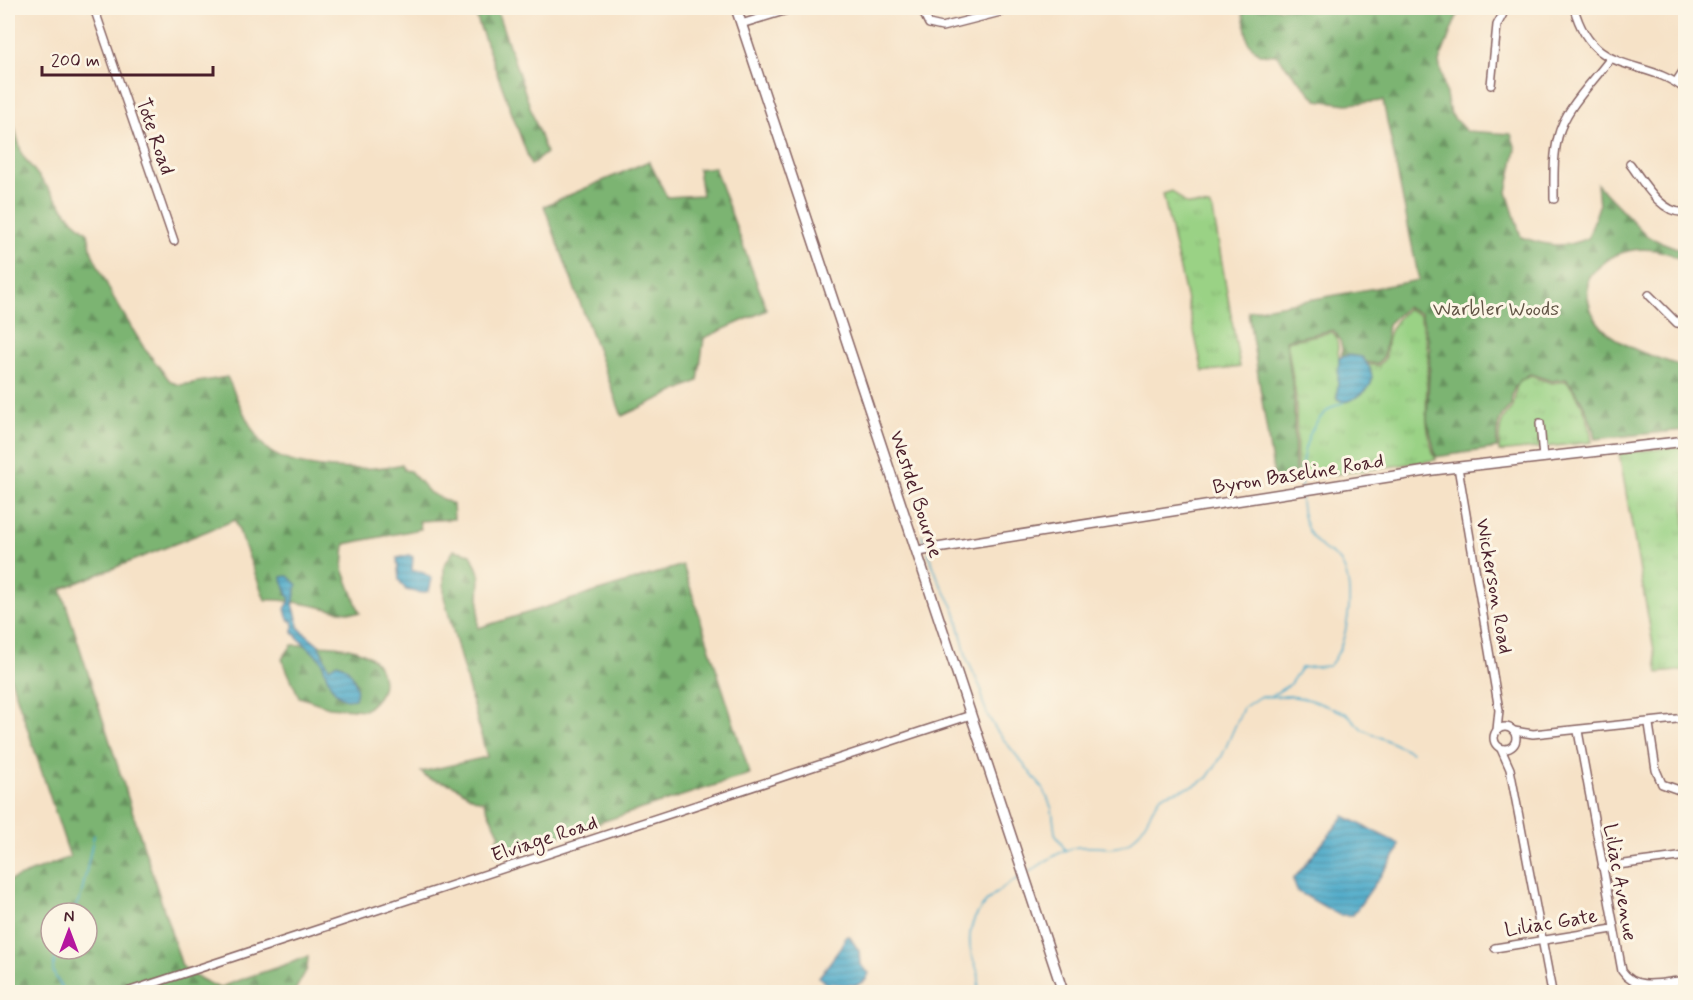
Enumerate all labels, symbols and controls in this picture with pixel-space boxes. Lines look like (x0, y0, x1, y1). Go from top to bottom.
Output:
scale bar (42, 39, 213, 77)
text: 200 m (51, 49, 100, 73)
street label: Tote Road (129, 94, 180, 178)
park label: Warbler Woods (1433, 296, 1559, 323)
street label: Westdel Bourne (882, 427, 949, 562)
street label: Byron Baseline Road (1211, 448, 1386, 501)
street label: Wickerson Road (1468, 516, 1519, 656)
street label: Elviage Road (488, 810, 601, 870)
street label: Liliac Avenue (1596, 822, 1643, 943)
north arrow (39, 901, 99, 961)
street label: Liliac Gate (1503, 903, 1600, 944)
text: N (64, 907, 74, 928)

